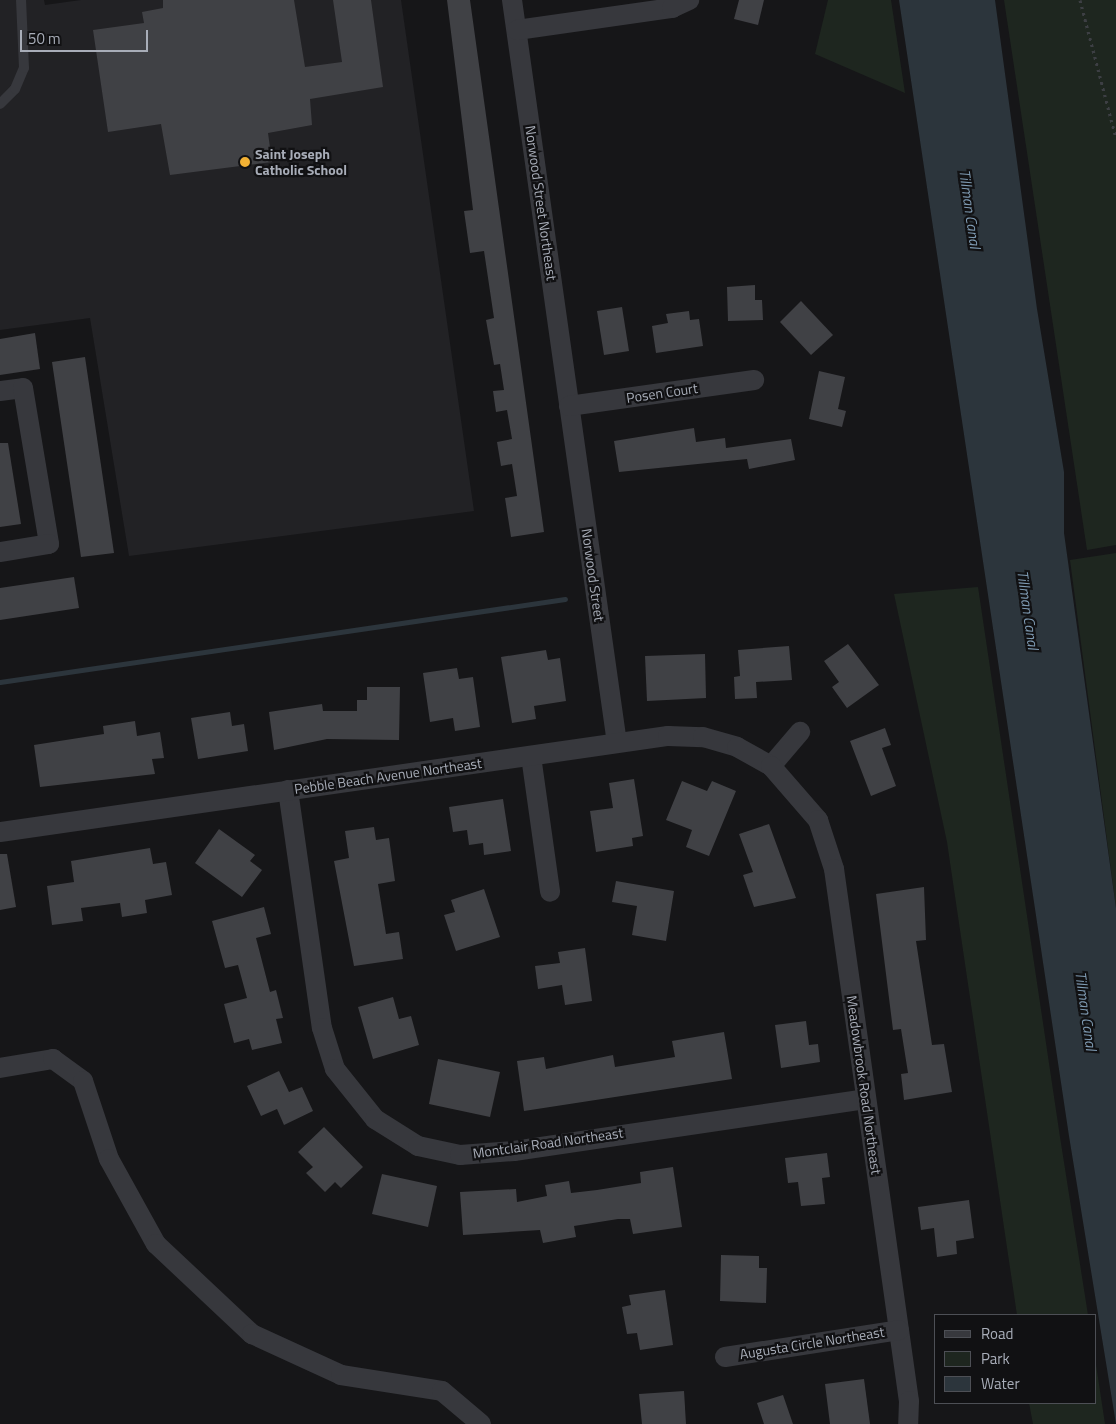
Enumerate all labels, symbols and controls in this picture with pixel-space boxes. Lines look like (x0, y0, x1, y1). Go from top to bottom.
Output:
scale bar (22, 20, 150, 52)
text: 50 m (28, 27, 61, 50)
street label: Norwood Street Northeast (522, 124, 560, 282)
place label: Saint Joseph Catholic School (255, 146, 347, 178)
marker: Saint Joseph Catholic School (239, 156, 251, 168)
water label: Tillman Canal (956, 168, 984, 250)
street label: Posen Court (625, 380, 699, 406)
street label: Norwood Street (578, 527, 608, 623)
water label: Tillman Canal (1014, 569, 1042, 651)
street label: Pebble Beach Avenue Northeast (293, 755, 483, 797)
water label: Tillman Canal (1072, 970, 1100, 1052)
street label: Meadowbrook Road Northeast (843, 994, 885, 1176)
street label: Montclair Road Northeast (472, 1124, 624, 1162)
legend (934, 1314, 1096, 1404)
text: Road (981, 1322, 1013, 1345)
street label: Augusta Circle Northeast (738, 1323, 886, 1363)
text: Park (981, 1347, 1010, 1370)
text: Water (981, 1372, 1020, 1395)

